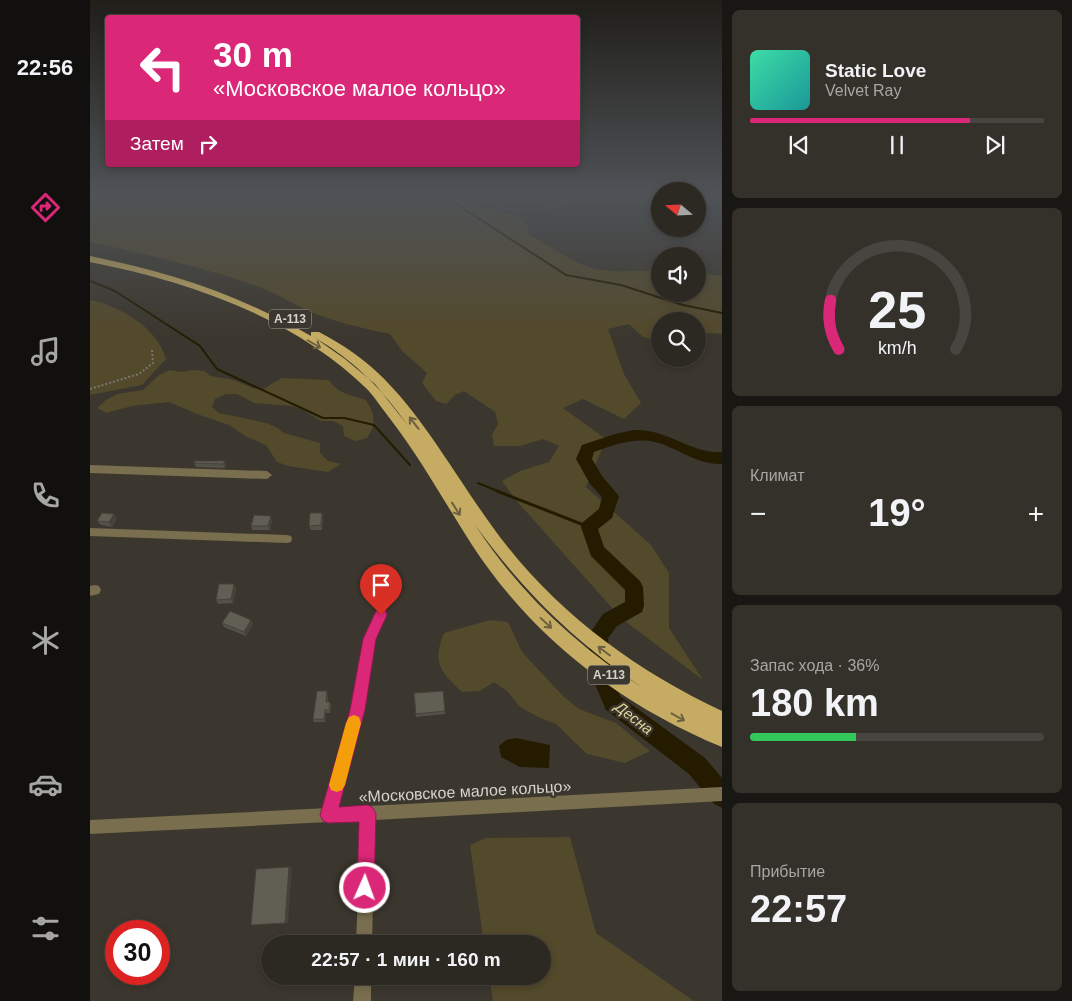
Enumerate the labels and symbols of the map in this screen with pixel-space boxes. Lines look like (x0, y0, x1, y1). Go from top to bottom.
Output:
north arrow (651, 182, 706, 238)
road number: А-113 (269, 310, 311, 328)
one-way arrow (307, 339, 321, 349)
one-way arrow (408, 417, 419, 430)
one-way arrow (452, 501, 462, 515)
pin (360, 564, 402, 615)
one-way arrow (540, 617, 553, 629)
one-way arrow (598, 646, 611, 657)
road number: А-113 (588, 666, 630, 684)
water label: Десна (611, 696, 656, 737)
one-way arrow (670, 713, 685, 723)
street label: «Московское малое кольцо» (358, 777, 572, 806)
position arrow (338, 861, 390, 913)
speed limit sign: 30 (105, 920, 170, 985)

